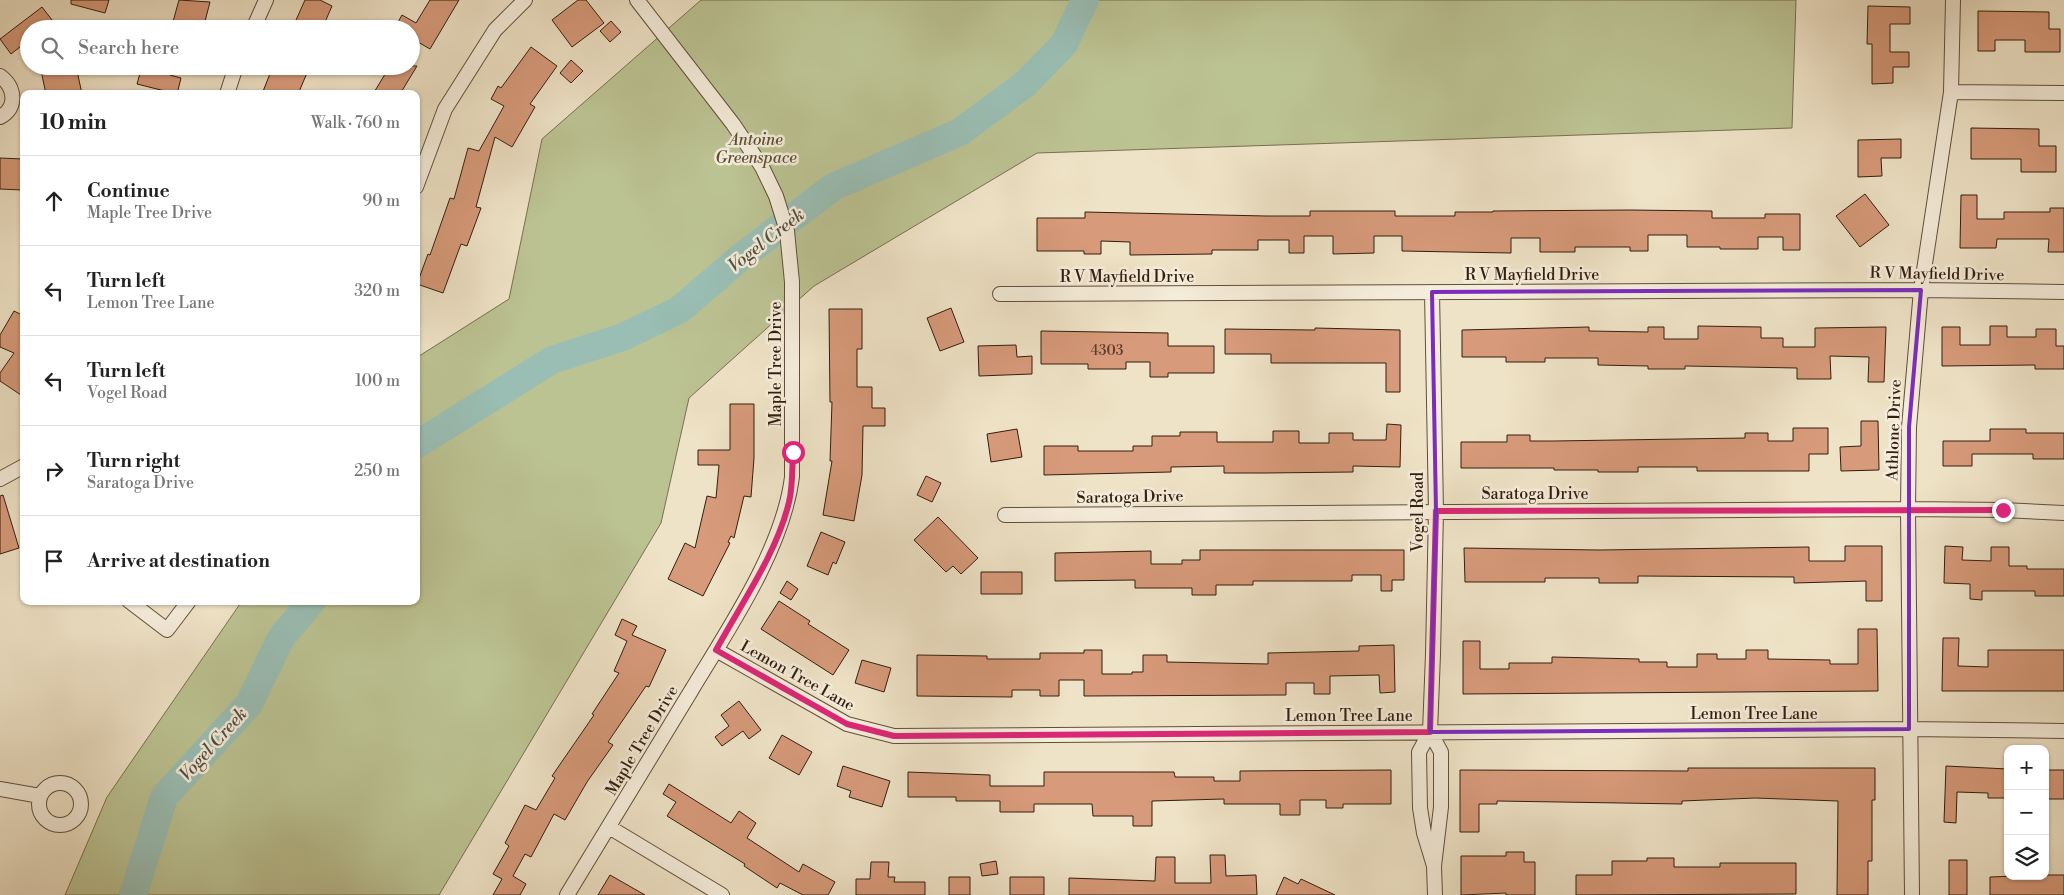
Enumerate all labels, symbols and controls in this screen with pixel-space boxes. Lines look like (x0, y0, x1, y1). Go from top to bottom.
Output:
search box (20, 20, 420, 75)
icon: search (38, 34, 66, 62)
text: Search here (78, 36, 179, 60)
text: 10 min (40, 110, 107, 136)
text: Walk · 760 m (311, 113, 400, 133)
park label: Antoine Greenspace (715, 130, 797, 168)
text: Continue (87, 179, 170, 203)
icon: ahead (40, 187, 68, 215)
text: 90 m (362, 191, 400, 211)
text: Maple Tree Drive (87, 203, 212, 223)
water label: Vogel Creek (723, 203, 809, 277)
street label: R V Mayfield Drive (1869, 263, 2005, 285)
street label: R V Mayfield Drive (1465, 265, 1599, 285)
street label: R V Mayfield Drive (1060, 267, 1194, 287)
text: Turn left (87, 269, 166, 293)
icon: left (40, 277, 68, 305)
text: 320 m (354, 281, 400, 301)
text: Lemon Tree Lane (87, 293, 215, 313)
street label: Maple Tree Drive (766, 301, 786, 427)
house number: 4303 (1090, 342, 1124, 360)
text: Turn left (87, 359, 166, 383)
icon: left (40, 367, 68, 395)
text: 100 m (355, 371, 400, 391)
street label: Athlone Drive (1882, 379, 1906, 482)
text: Vogel Road (87, 383, 167, 403)
route start (782, 441, 805, 464)
text: Turn right (87, 449, 180, 473)
icon: right (40, 457, 68, 485)
text: 250 m (354, 461, 400, 481)
street label: Vogel Road (1408, 472, 1428, 553)
text: Saratoga Drive (87, 473, 194, 493)
street label: Saratoga Drive (1481, 484, 1589, 504)
street label: Saratoga Drive (1076, 486, 1184, 508)
route end (1992, 499, 2015, 522)
icon: arrive (40, 547, 68, 575)
text: Arrive at destination (87, 549, 270, 573)
street label: Lemon Tree Lane (737, 636, 858, 716)
street label: Maple Tree Drive (601, 682, 683, 799)
water label: Vogel Creek (174, 703, 252, 786)
street label: Lemon Tree Lane (1690, 704, 1818, 724)
street label: Lemon Tree Lane (1285, 706, 1413, 726)
map controls (2004, 745, 2049, 880)
button: + (2004, 745, 2049, 790)
button: − (2004, 790, 2049, 835)
button: layers (2004, 835, 2049, 880)

